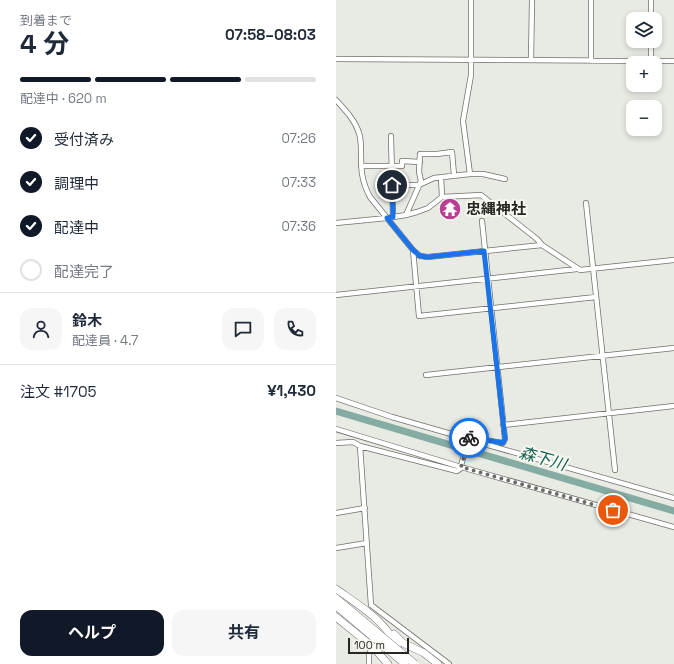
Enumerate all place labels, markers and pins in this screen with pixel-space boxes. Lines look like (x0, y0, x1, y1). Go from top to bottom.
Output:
pin (375, 168, 409, 202)
temple icon: 忠縄神社 (437, 196, 463, 222)
place label: 忠縄神社 (466, 199, 526, 218)
pin (596, 493, 630, 527)

